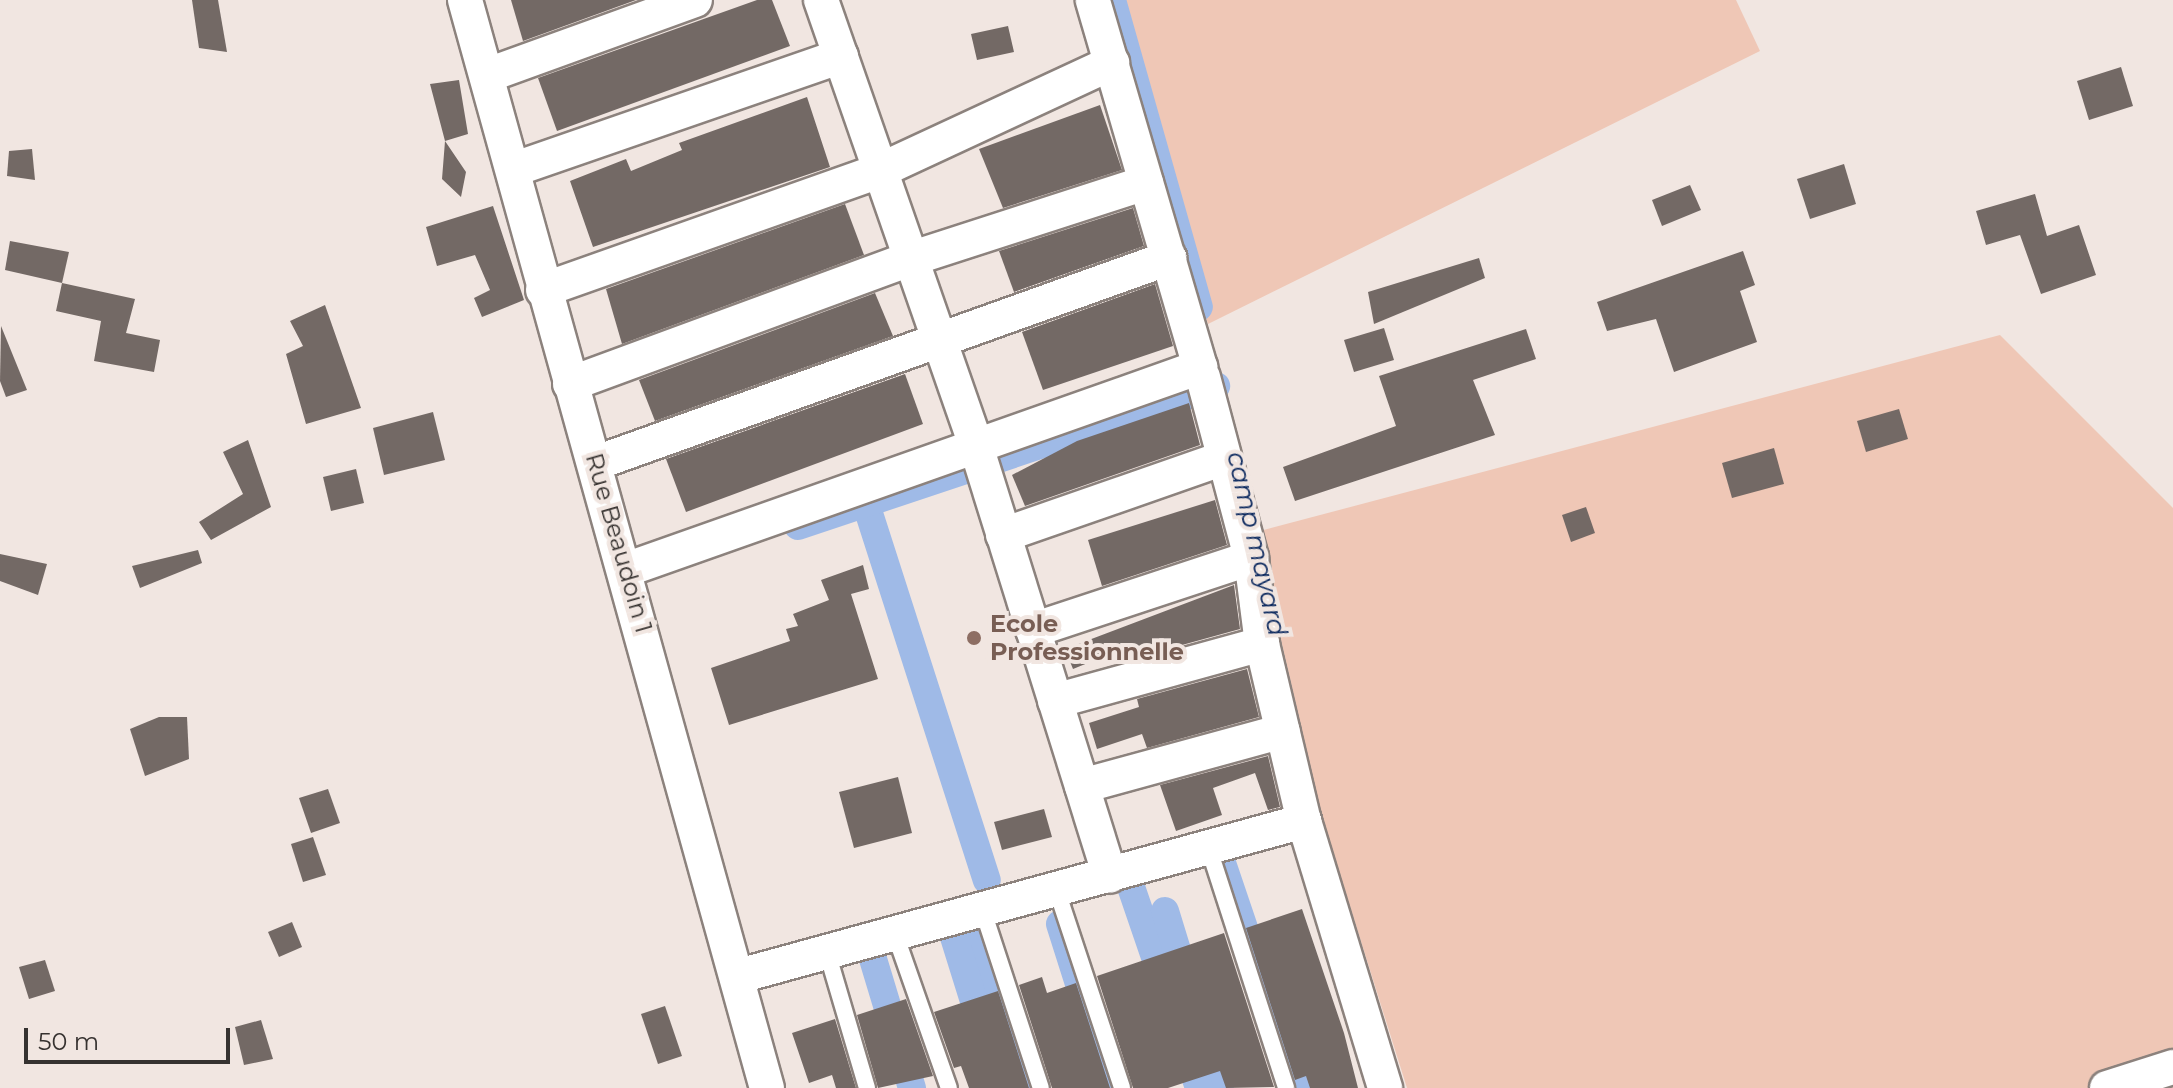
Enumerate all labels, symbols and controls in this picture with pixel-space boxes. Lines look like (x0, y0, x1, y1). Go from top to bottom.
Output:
water label: camp mayard (1220, 449, 1292, 639)
street label: Rue Beaudoin 1 (580, 450, 658, 636)
place label: Ecole Professionnelle (990, 610, 1184, 666)
marker: Ecole Professionnelle (965, 629, 983, 647)
scale bar (28, 1012, 234, 1062)
text: 50 m (38, 1027, 99, 1056)

